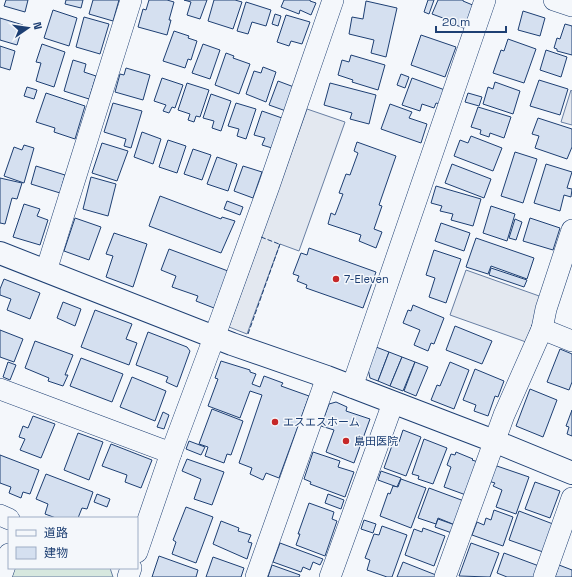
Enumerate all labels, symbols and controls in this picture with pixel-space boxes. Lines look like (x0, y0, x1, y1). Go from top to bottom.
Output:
north arrow (8, 8, 48, 48)
scale bar (436, 8, 506, 34)
text: 20 m (442, 14, 470, 30)
text: N (30, 21, 45, 31)
place label: 7-Eleven (344, 272, 389, 286)
marker: 7-Eleven (331, 274, 341, 284)
place label: エスエスホーム (283, 415, 360, 429)
marker: エスエスホーム (270, 417, 280, 427)
place label: 島田医院 (354, 434, 398, 448)
marker: 島田医院 (341, 436, 351, 446)
legend (8, 517, 138, 569)
text: 道路 (44, 525, 68, 541)
text: 建物 (44, 545, 68, 561)

